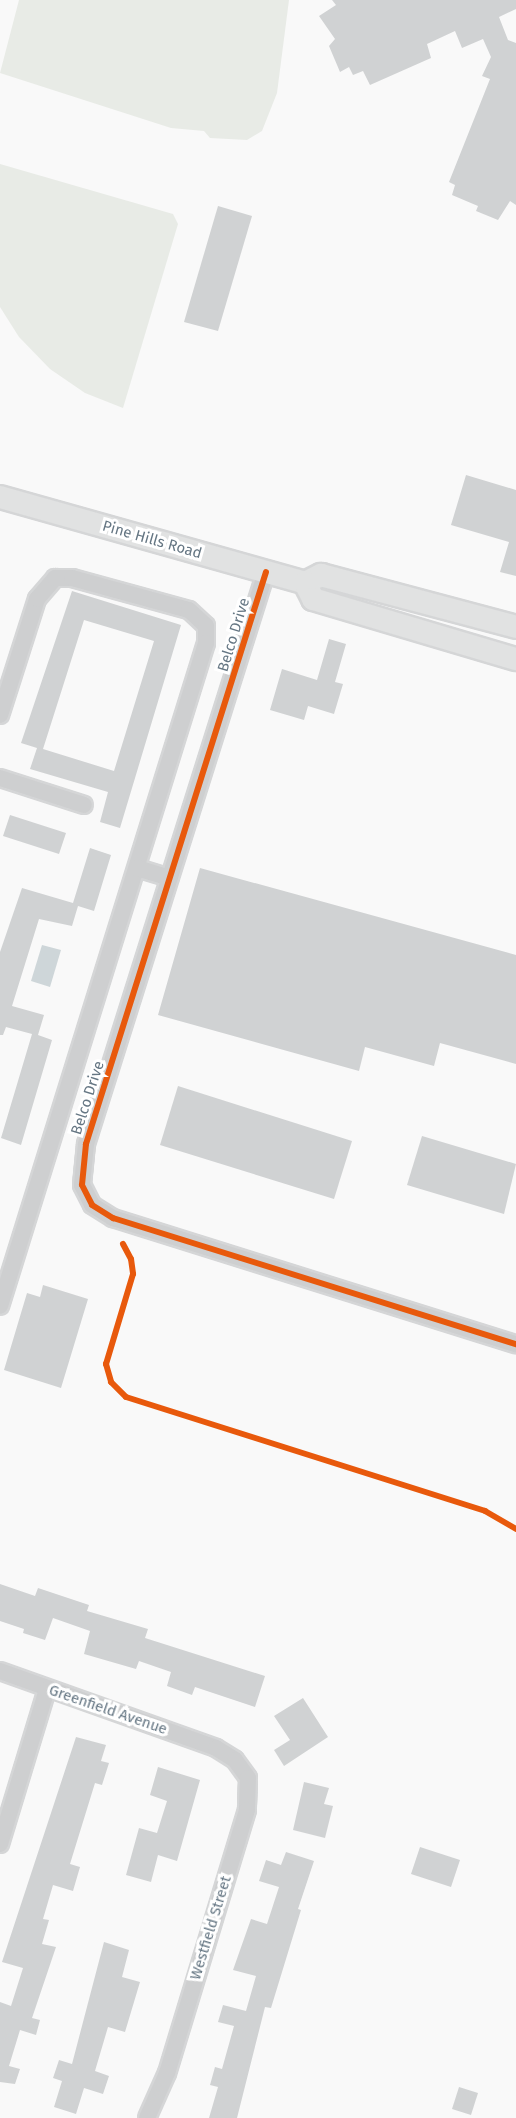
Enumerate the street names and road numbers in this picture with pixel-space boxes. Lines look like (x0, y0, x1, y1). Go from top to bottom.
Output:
street label: Pine Hills Road (100, 517, 204, 563)
street label: Belco Drive (214, 596, 254, 674)
street label: Belco Drive (68, 1059, 108, 1137)
street label: Greenfield Avenue (47, 1681, 169, 1739)
street label: Westfield Street (187, 1874, 235, 1982)

